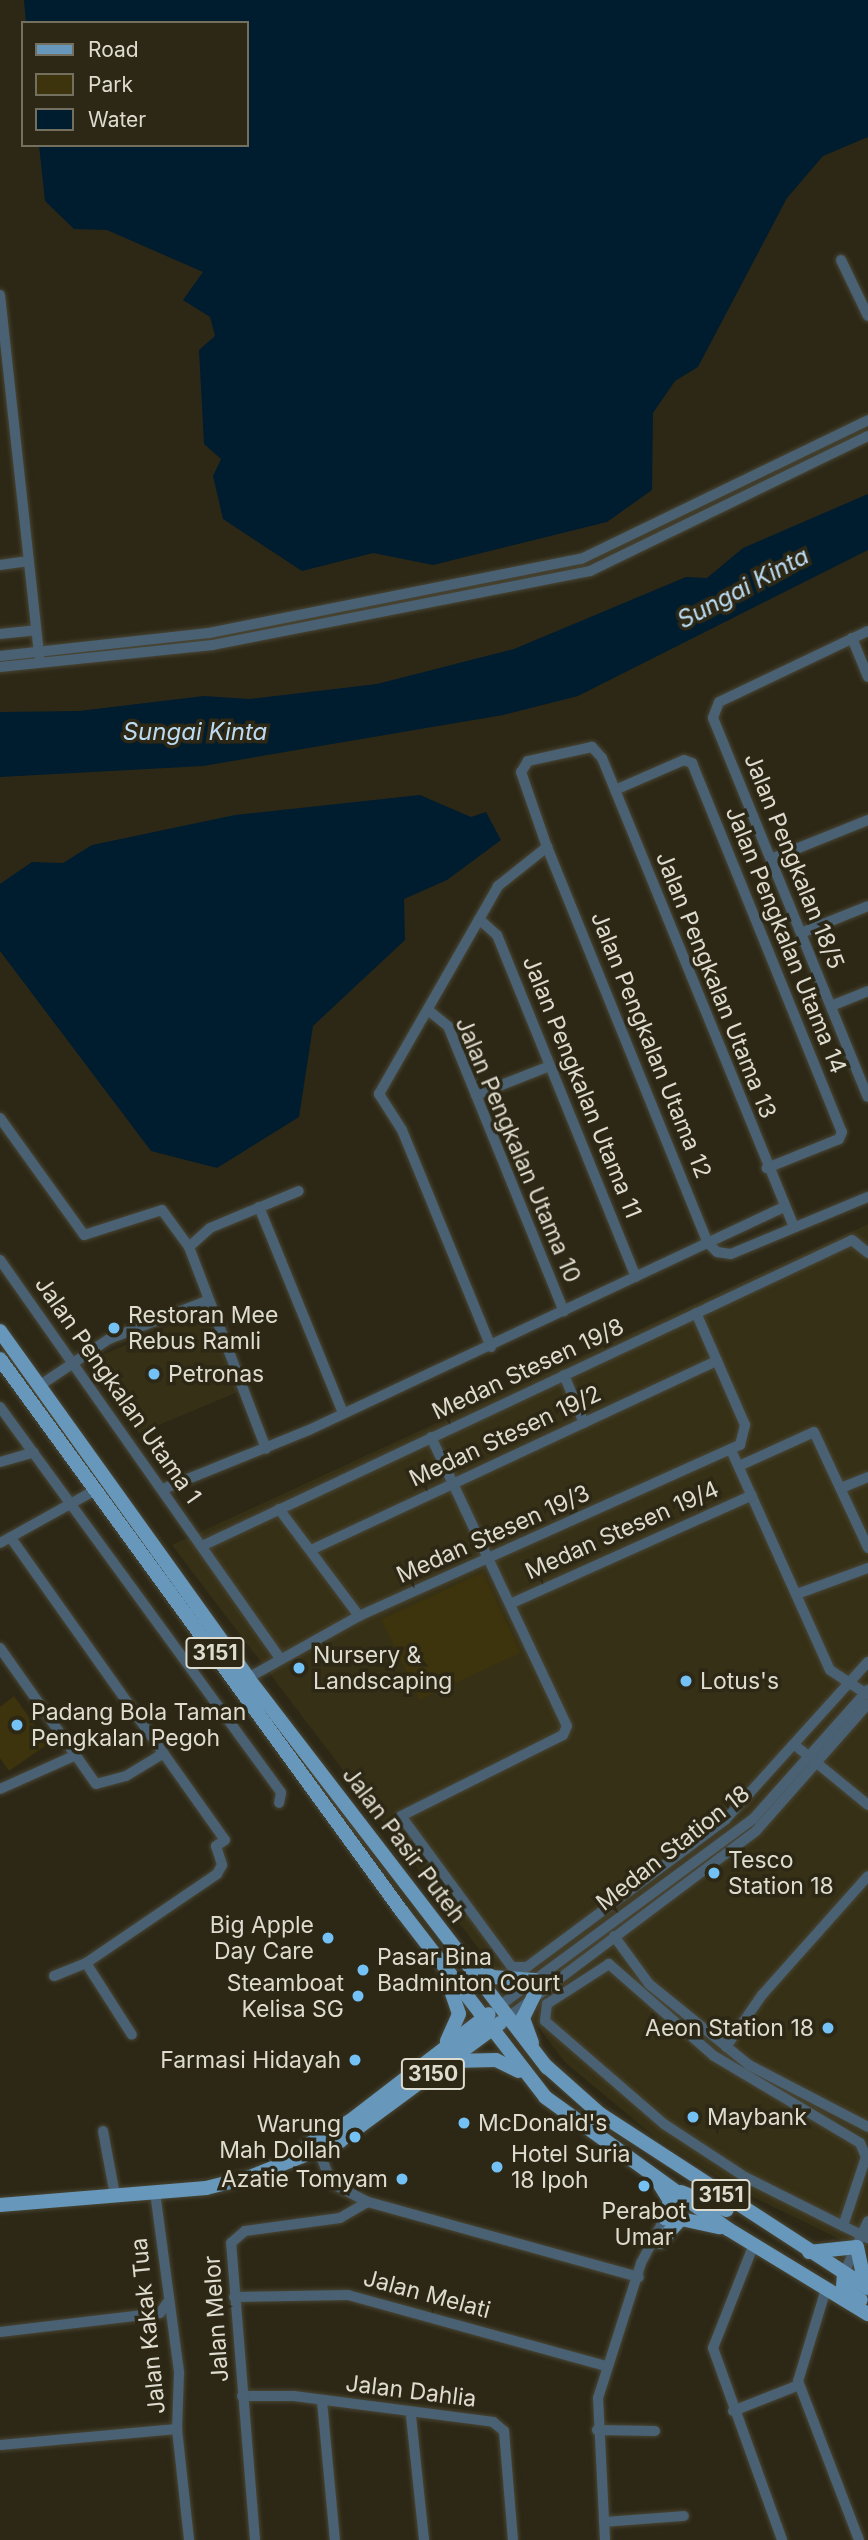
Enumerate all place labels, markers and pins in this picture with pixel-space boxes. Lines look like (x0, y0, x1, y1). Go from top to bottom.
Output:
place label: Restoran Mee Rebus Ramli (128, 1301, 278, 1355)
marker: Restoran Mee Rebus Ramli (106, 1320, 122, 1336)
place label: Petronas (168, 1360, 264, 1388)
marker: Petronas (146, 1366, 162, 1382)
place label: Nursery & Landscaping (313, 1641, 452, 1695)
marker: Nursery & Landscaping (291, 1660, 307, 1676)
place label: Lotus's (700, 1667, 779, 1695)
marker: Lotus's (678, 1673, 694, 1689)
place label: Padang Bola Taman Pengkalan Pegoh (31, 1698, 246, 1752)
marker: Padang Bola Taman Pengkalan Pegoh (9, 1717, 25, 1733)
place label: Tesco Station 18 (728, 1846, 834, 1900)
marker: Tesco Station 18 (706, 1865, 722, 1881)
place label: Big Apple Day Care (210, 1911, 314, 1965)
marker: Big Apple Day Care (320, 1930, 336, 1946)
place label: Pasar Bina Badminton Court (377, 1943, 560, 1997)
marker: Pasar Bina Badminton Court (355, 1962, 371, 1978)
place label: Steamboat Kelisa SG (227, 1969, 344, 2023)
marker: Steamboat Kelisa SG (350, 1988, 366, 2004)
place label: Aeon Station 18 (645, 2014, 814, 2042)
marker: Aeon Station 18 (820, 2020, 836, 2036)
place label: Farmasi Hidayah (160, 2046, 341, 2074)
marker: Farmasi Hidayah (347, 2052, 363, 2068)
place label: Maybank (707, 2103, 807, 2131)
place label: McDonald's (478, 2109, 607, 2137)
marker: Maybank (685, 2109, 701, 2125)
place label: Warung Mah Dollah (219, 2110, 341, 2164)
marker: McDonald's (456, 2115, 472, 2131)
marker: Warung Mah Dollah (347, 2129, 363, 2145)
place label: Hotel Suria 18 Ipoh (511, 2140, 630, 2194)
marker: Hotel Suria 18 Ipoh (489, 2159, 505, 2175)
place label: Azatie Tomyam (221, 2165, 388, 2193)
marker: Azatie Tomyam (394, 2171, 410, 2187)
marker: Perabot Umar (636, 2178, 652, 2194)
place label: Perabot Umar (602, 2197, 686, 2251)

